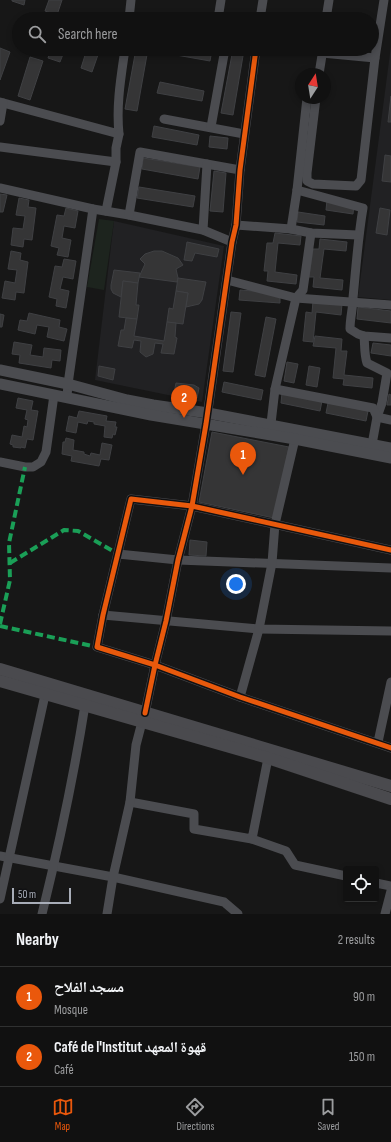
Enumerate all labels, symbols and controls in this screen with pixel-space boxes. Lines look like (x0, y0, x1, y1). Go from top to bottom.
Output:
search box (12, 12, 379, 56)
icon: search (26, 23, 48, 45)
text: Search here (58, 25, 118, 44)
north arrow (295, 68, 331, 104)
pin: 2 (171, 385, 197, 418)
pin: 1 (230, 442, 256, 475)
your location (226, 574, 246, 594)
map controls (343, 866, 379, 902)
button: locate (343, 866, 379, 902)
scale bar (12, 886, 71, 905)
text: 50 m (18, 888, 36, 901)
text: Nearby (16, 930, 59, 950)
text: 2 results (338, 932, 375, 948)
text: مسجد الفلاح (54, 978, 124, 997)
text: 1 (26, 989, 32, 1005)
text: 90 m (353, 989, 375, 1005)
text: Mosque (54, 1002, 88, 1018)
text: Café de l'Institut قهوة المعهد (54, 1038, 207, 1057)
text: 2 (26, 1049, 32, 1065)
text: 150 m (349, 1049, 375, 1065)
text: Café (54, 1062, 74, 1078)
tab: Map (52, 1096, 74, 1133)
tab: Directions (177, 1096, 214, 1133)
tab: Saved (317, 1096, 339, 1133)

